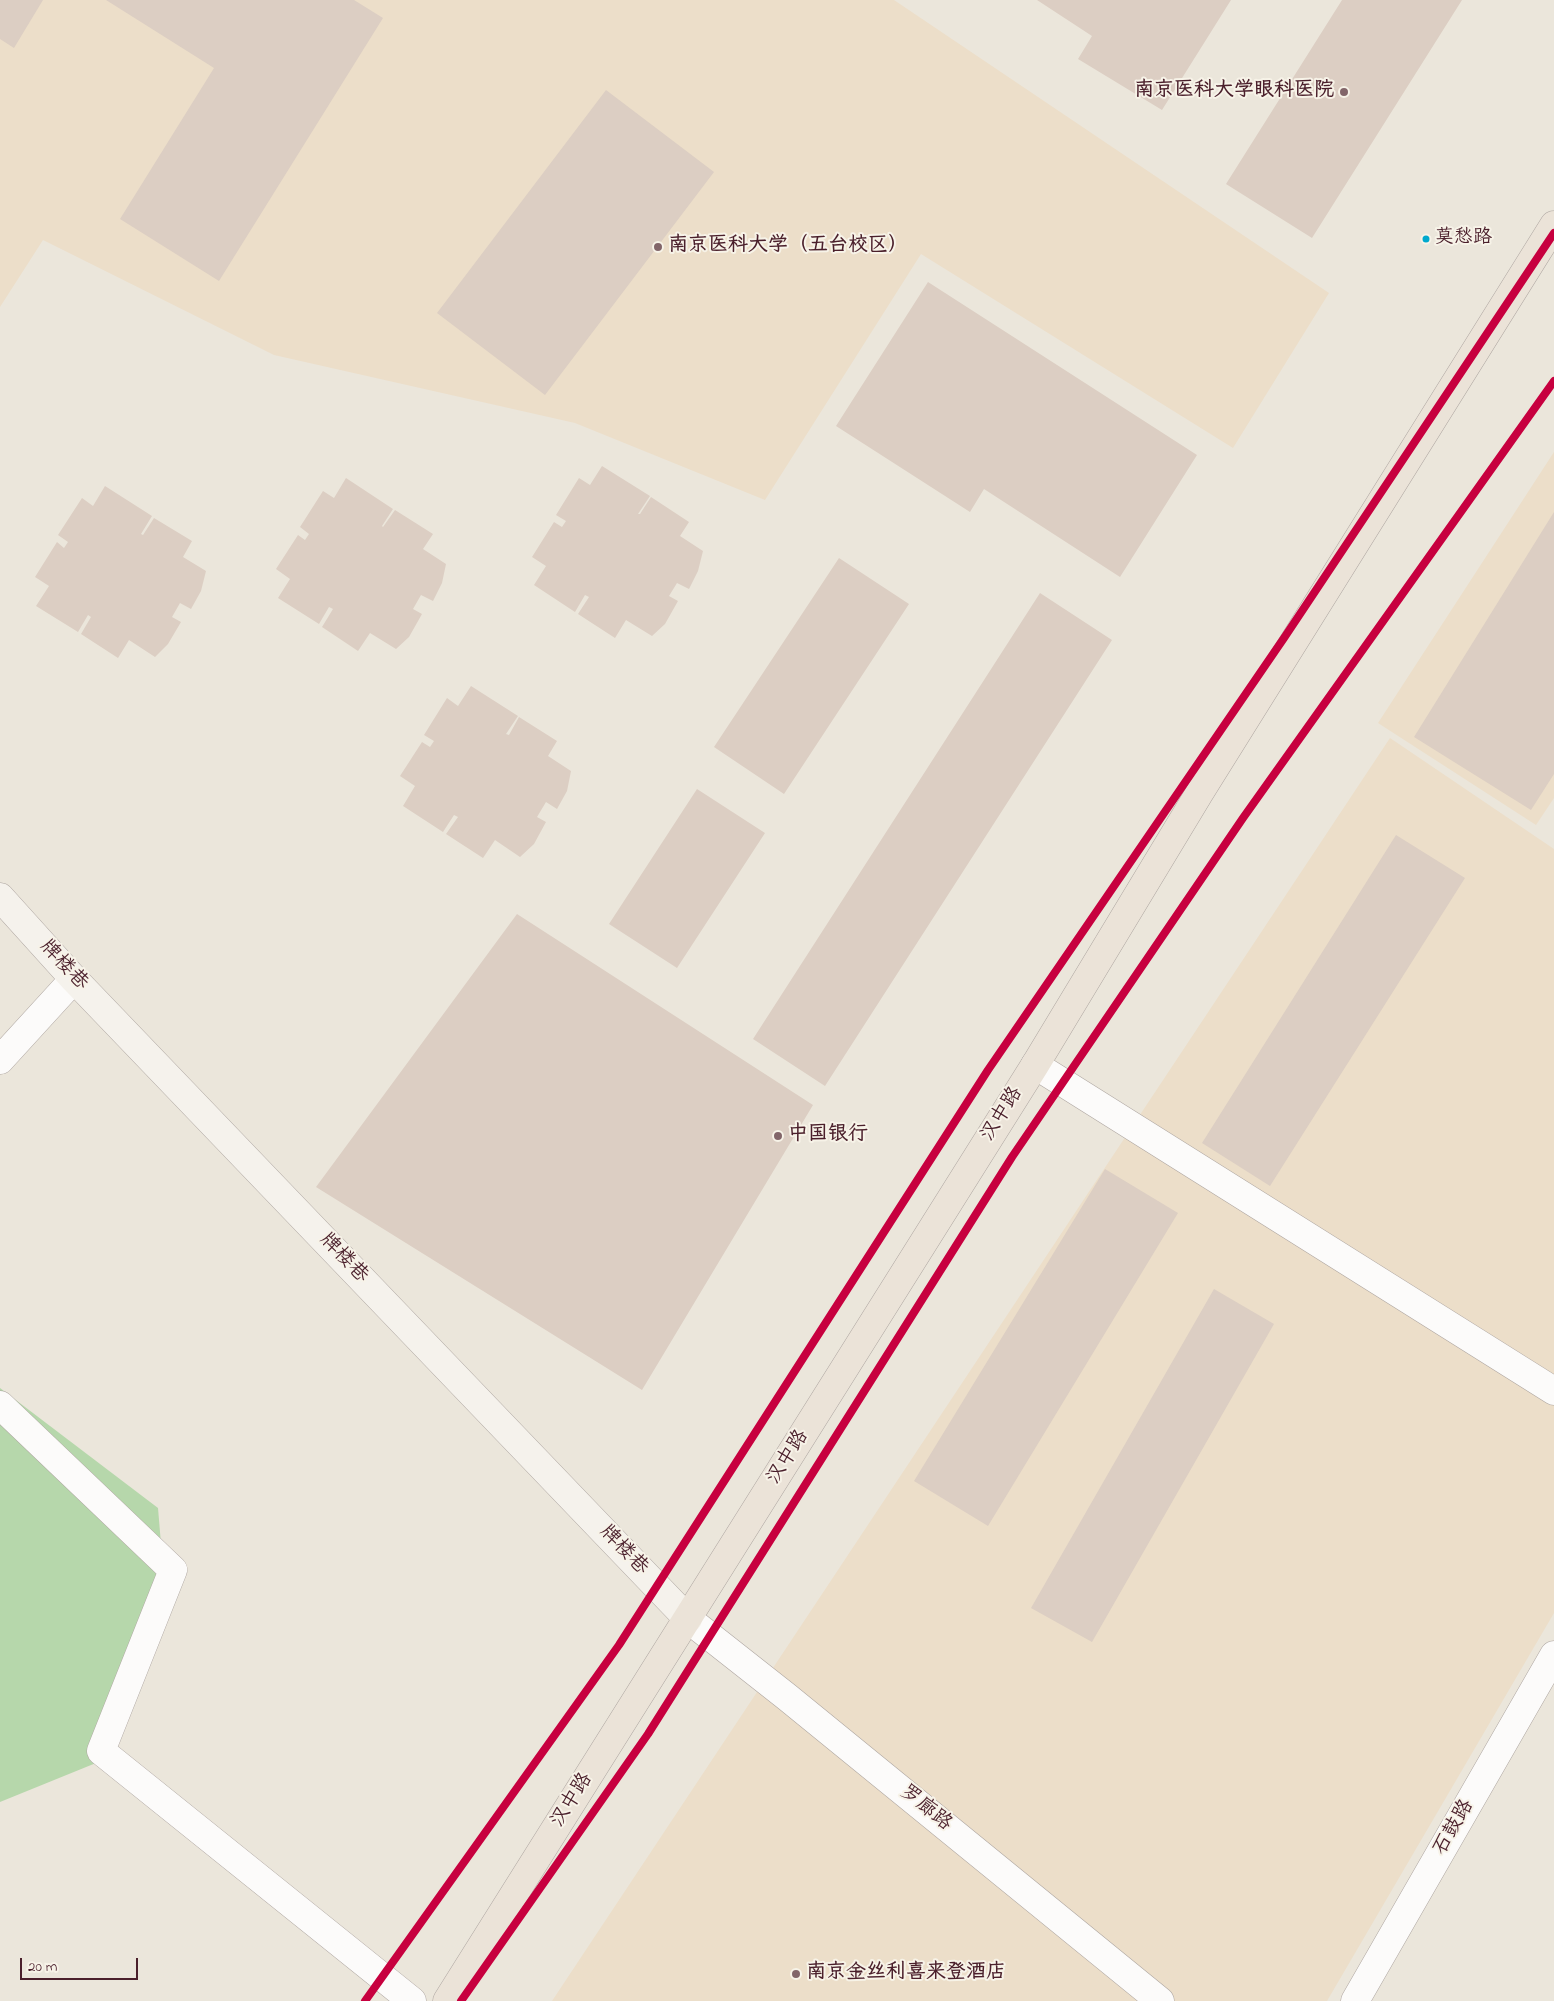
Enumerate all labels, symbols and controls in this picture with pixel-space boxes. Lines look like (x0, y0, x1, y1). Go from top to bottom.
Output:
place label: 南京医科大学眼科医院 (1134, 80, 1334, 104)
marker: 南京医科大学眼科医院 (1338, 86, 1350, 98)
place label: 莫愁路 (1435, 228, 1492, 250)
marker: 莫愁路 (1421, 234, 1431, 244)
place label: 南京医科大学（五台校区） (668, 235, 908, 259)
marker: 南京医科大学（五台校区） (652, 241, 664, 253)
street label: 牌楼巷 (34, 936, 92, 996)
street label: 汉中路 (977, 1083, 1029, 1147)
place label: 中国银行 (788, 1124, 868, 1148)
marker: 中国银行 (772, 1130, 784, 1142)
street label: 牌楼巷 (314, 1229, 372, 1289)
street label: 汉中路 (763, 1426, 815, 1490)
street label: 牌楼巷 (594, 1521, 652, 1581)
street label: 汉中路 (547, 1769, 599, 1833)
street label: 罗廊路 (894, 1781, 956, 1837)
street label: 石鼓路 (1430, 1796, 1480, 1860)
scale bar (22, 1948, 140, 1980)
text: 20 m (28, 1956, 57, 1978)
place label: 南京金丝利喜来登酒店 (806, 1962, 1006, 1986)
marker: 南京金丝利喜来登酒店 (790, 1968, 802, 1980)

